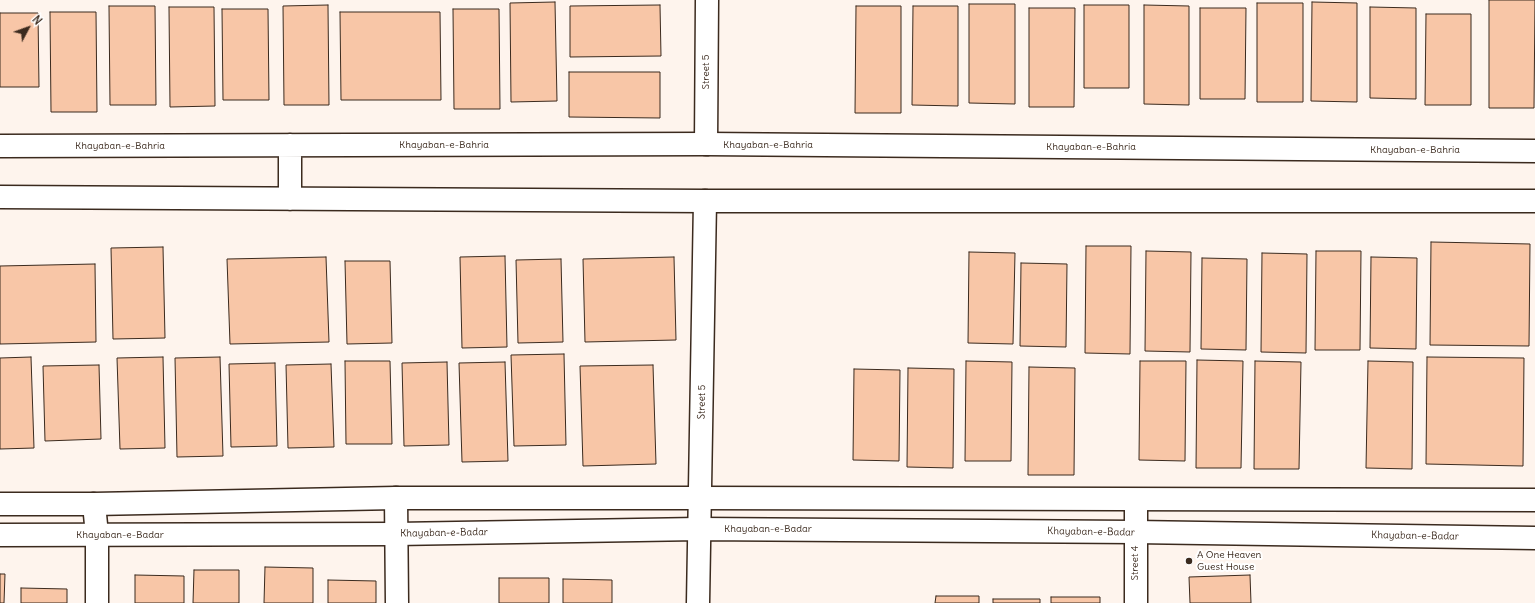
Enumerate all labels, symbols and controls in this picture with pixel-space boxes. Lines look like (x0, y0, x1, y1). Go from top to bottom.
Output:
north arrow (8, 8, 48, 48)
text: N (29, 13, 45, 28)
street label: Street 5 (700, 55, 712, 89)
street label: Khayaban-e-Bahria (399, 139, 489, 151)
street label: Khayaban-e-Bahria (723, 139, 813, 151)
street label: Khayaban-e-Bahria (75, 140, 165, 152)
street label: Khayaban-e-Bahria (1046, 141, 1136, 153)
street label: Khayaban-e-Bahria (1370, 144, 1460, 156)
street label: Street 5 (696, 384, 708, 420)
street label: Khayaban-e-Badar (724, 523, 812, 535)
street label: Khayaban-e-Badar (1047, 525, 1135, 539)
street label: Khayaban-e-Badar (400, 526, 488, 540)
street label: Khayaban-e-Badar (76, 529, 164, 541)
street label: Khayaban-e-Badar (1371, 529, 1459, 543)
street label: Street 4 (1129, 546, 1141, 580)
place label: A One Heaven Guest House (1197, 549, 1261, 572)
marker: A One Heaven Guest House (1184, 556, 1194, 566)

